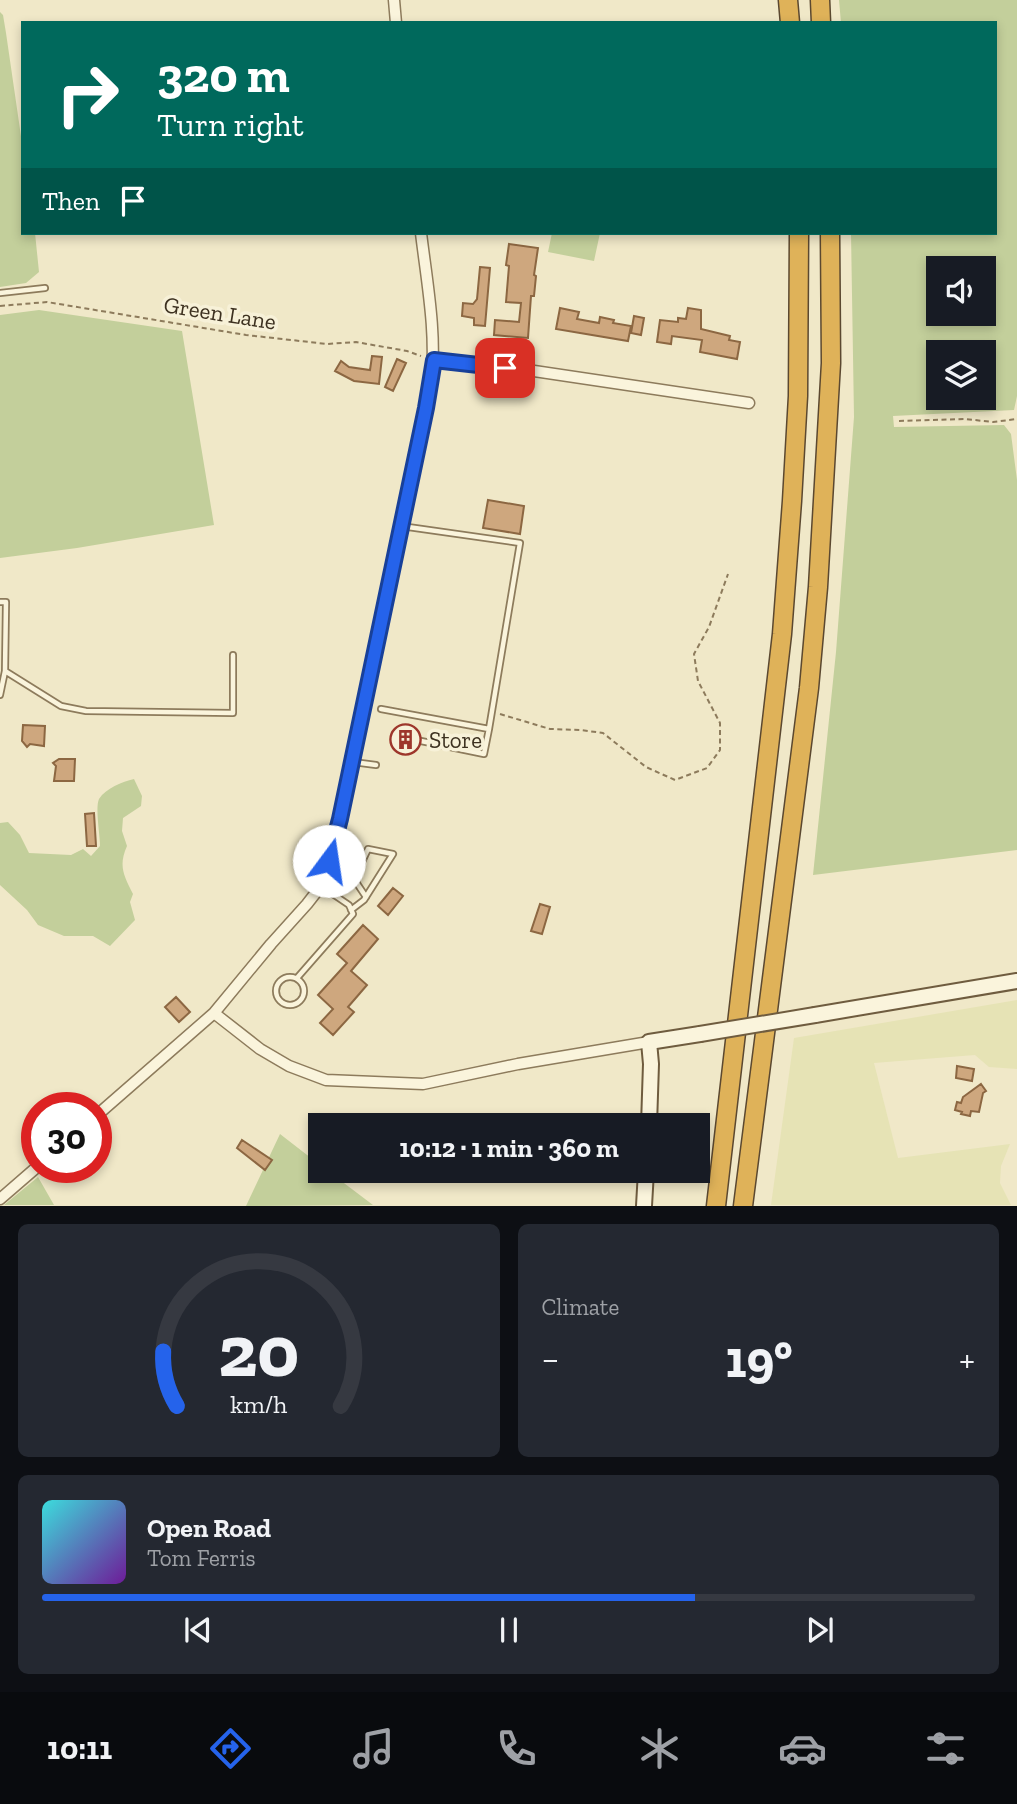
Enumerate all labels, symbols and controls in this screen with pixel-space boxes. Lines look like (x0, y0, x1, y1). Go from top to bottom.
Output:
text: 320 m (157, 46, 290, 105)
icon: right (42, 49, 133, 140)
text: Turn right (157, 106, 304, 144)
icon: arrive (114, 182, 152, 220)
text: Then (42, 185, 100, 217)
map controls (926, 256, 996, 410)
button: sound (926, 256, 996, 326)
street label: Green Lane (162, 290, 278, 336)
pin (475, 338, 535, 398)
button: layers (926, 340, 996, 410)
icon: arrive (486, 349, 524, 387)
building icon: Store (389, 723, 423, 757)
place label: Store (429, 726, 482, 754)
position arrow (292, 824, 366, 898)
speed limit sign: 30 (21, 1092, 112, 1183)
text: 10:12 · 1 min · 360 m (399, 1132, 619, 1164)
text: Climate (542, 1293, 619, 1321)
text: 20 (218, 1308, 299, 1396)
text: 19° (726, 1328, 793, 1390)
text: − (542, 1336, 559, 1382)
text: + (959, 1336, 975, 1382)
text: km/h (230, 1389, 287, 1419)
text: Open Road (147, 1512, 271, 1544)
text: Tom Ferris (147, 1544, 256, 1572)
icon: previous (179, 1611, 217, 1649)
icon: pause (490, 1611, 528, 1649)
icon: next (801, 1611, 839, 1649)
icon: directions (206, 1724, 255, 1773)
icon: music (349, 1724, 398, 1773)
icon: phone (492, 1724, 541, 1773)
icon: climate (635, 1724, 684, 1773)
icon: car (778, 1724, 827, 1773)
icon: filters (921, 1724, 970, 1773)
text: 10:11 (47, 1729, 112, 1767)

